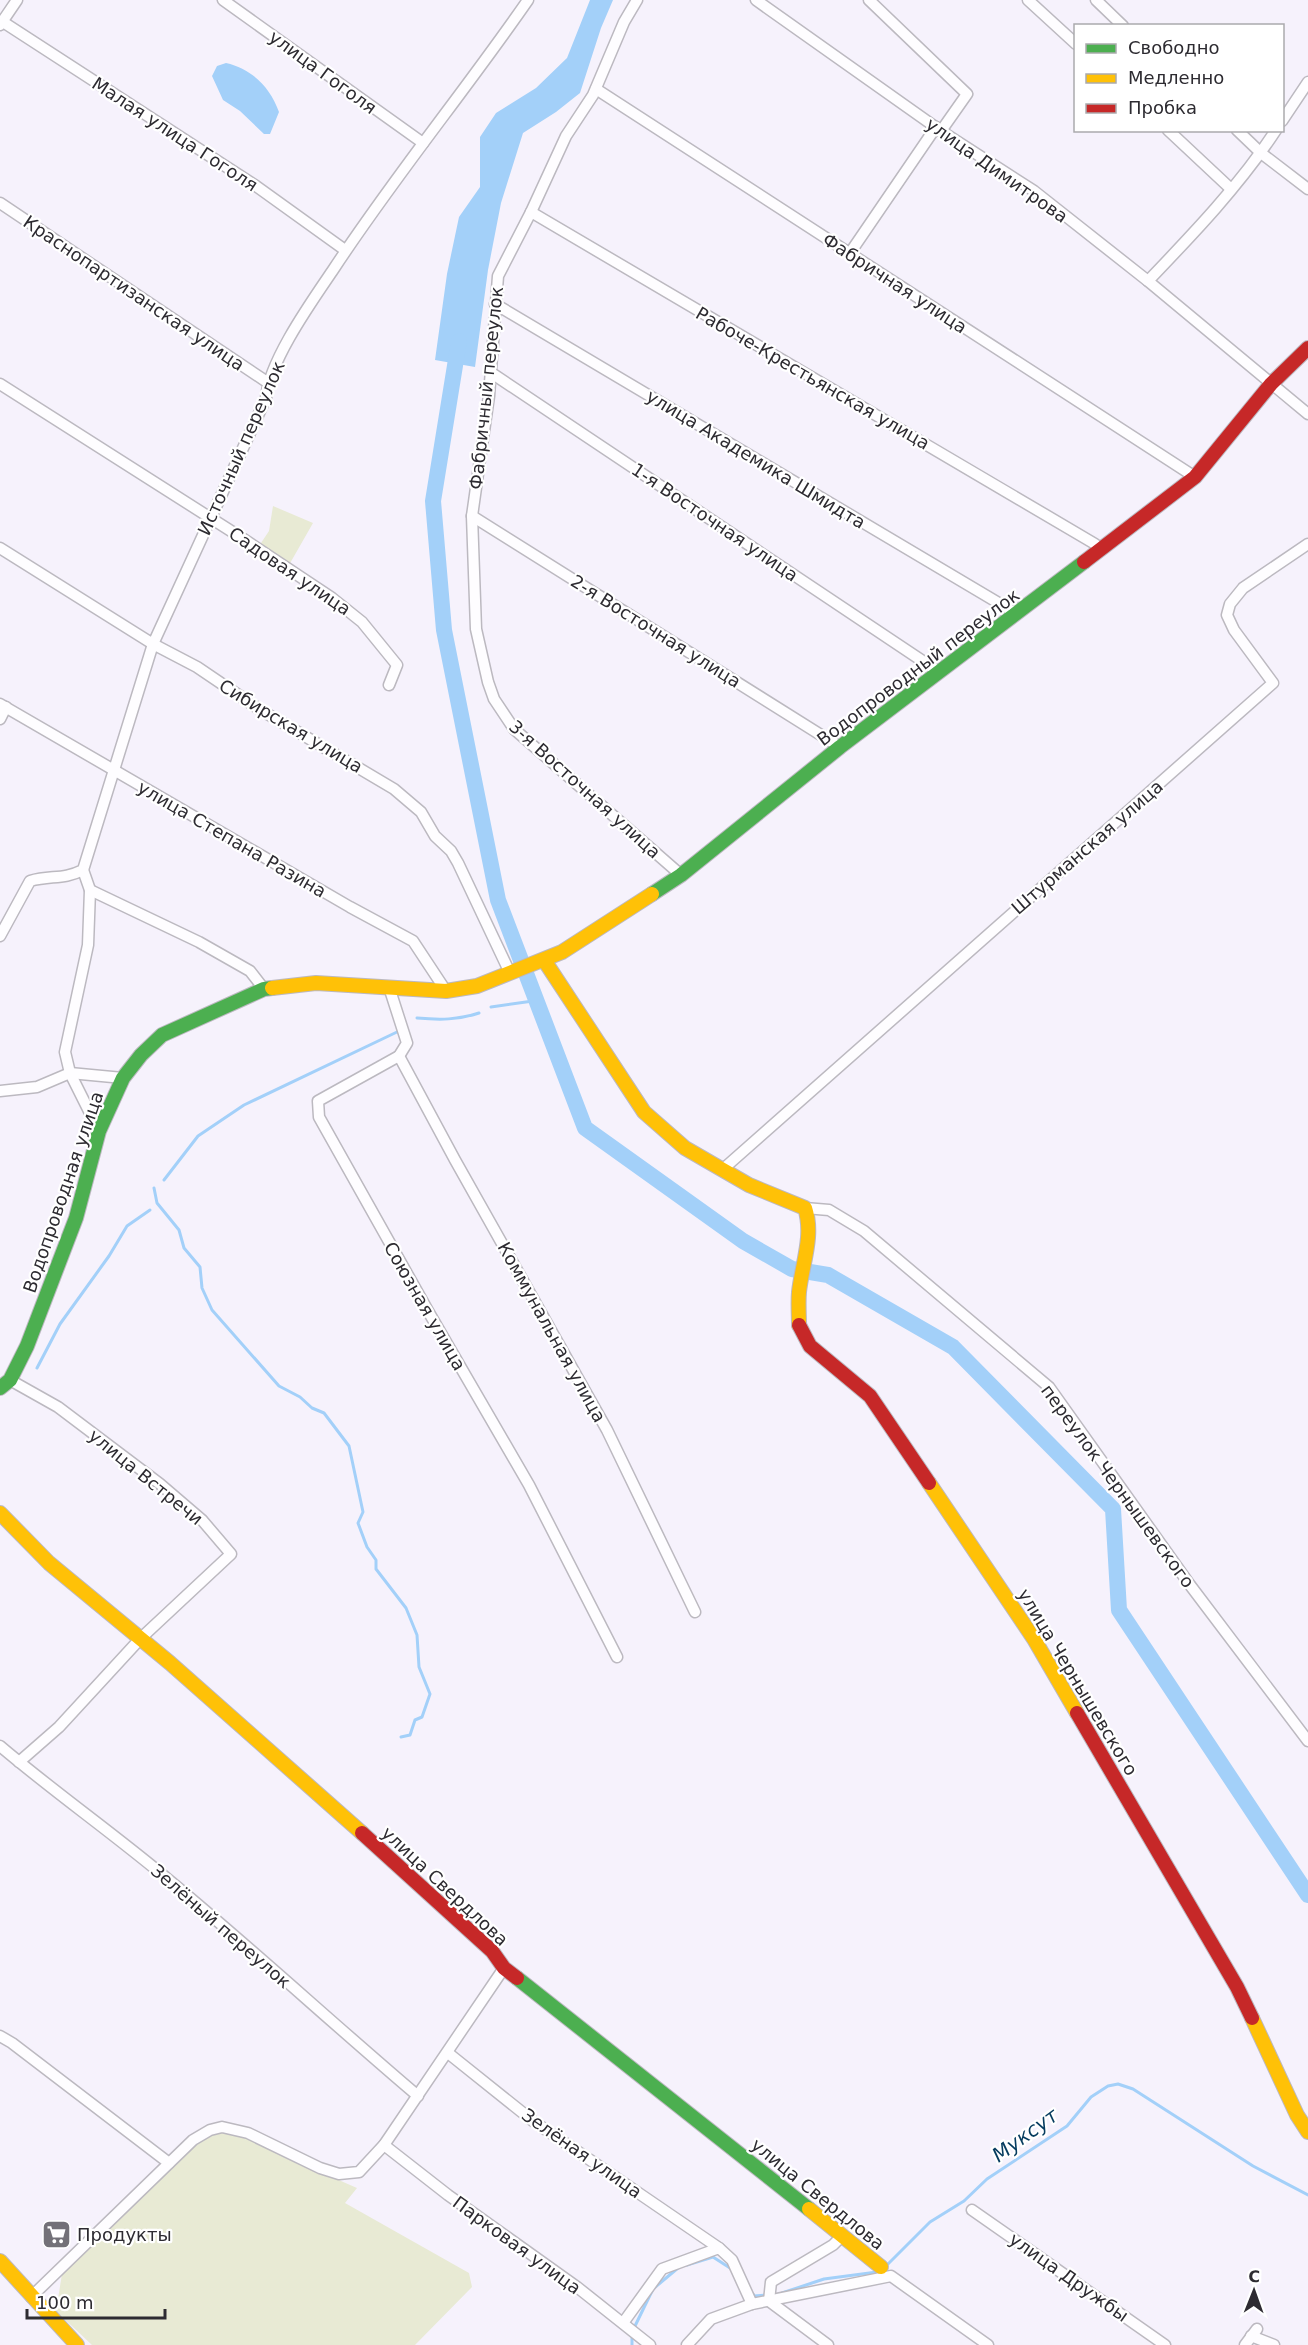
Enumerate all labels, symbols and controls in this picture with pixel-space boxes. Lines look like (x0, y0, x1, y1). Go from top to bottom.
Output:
legend (1074, 24, 1284, 132)
street label: улица Гоголя (265, 26, 381, 118)
text: Свободно (1128, 37, 1220, 58)
text: Медленно (1128, 67, 1224, 88)
street label: Малая улица Гоголя (88, 73, 262, 195)
text: Пробка (1128, 97, 1197, 118)
street label: улица Димитрова (922, 113, 1072, 227)
street label: Краснопартизанская улица (19, 211, 249, 375)
street label: Фабричная улица (819, 228, 971, 338)
street label: Фабричный переулок (465, 285, 507, 491)
street label: Рабоче-Крестьянская улица (692, 302, 934, 454)
street label: Источный переулок (193, 358, 289, 538)
street label: улица Академика Шмидта (643, 385, 869, 533)
street label: 1-я Восточная улица (628, 458, 802, 586)
street label: Садовая улица (225, 522, 355, 620)
street label: 2-я Восточная улица (567, 570, 745, 692)
street label: Водопроводный переулок (813, 584, 1023, 750)
street label: Сибирская улица (215, 675, 367, 777)
street label: 3-я Восточная улица (505, 715, 665, 863)
street label: улица Степана Разина (134, 776, 330, 902)
street label: Штурманская улица (1007, 776, 1167, 918)
street label: Водопроводная улица (19, 1089, 107, 1295)
street label: Союзная улица (380, 1238, 470, 1374)
street label: Коммунальная улица (494, 1238, 610, 1426)
street label: переулок Чернышевского (1037, 1380, 1199, 1592)
street label: улица Встречи (85, 1425, 207, 1529)
street label: улица Чернышевского (1014, 1585, 1142, 1779)
street label: улица Свердлова (377, 1822, 513, 1950)
street label: Зелёный переулок (147, 1860, 295, 1992)
water label: Муксут (987, 2102, 1064, 2167)
street label: Зелёная улица (518, 2104, 646, 2202)
street label: улица Свердлова (747, 2134, 889, 2254)
street label: Парковая улица (449, 2191, 585, 2299)
supermarket icon: Продукты (40, 2218, 72, 2250)
place label: Продукты (77, 2224, 172, 2245)
street label: улица Дружбы (1005, 2228, 1133, 2326)
north arrow (1224, 2261, 1284, 2321)
text: С (1248, 2267, 1260, 2286)
scale bar (27, 2282, 165, 2320)
text: 100 m (36, 2292, 94, 2313)

